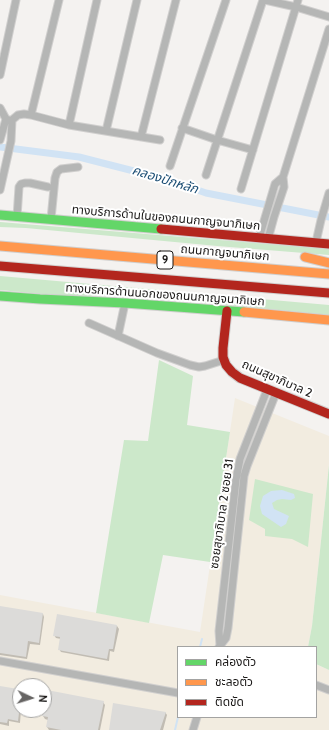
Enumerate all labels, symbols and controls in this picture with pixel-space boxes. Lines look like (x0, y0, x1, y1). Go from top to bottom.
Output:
water label: คลองปักหลัก (130, 163, 200, 197)
street label: ทางบริการด้านในของถนนกาญจนาภิเษก (71, 203, 261, 233)
street label: ถนนกาญจนาภิเษก (180, 242, 270, 264)
road number: 9 (157, 251, 173, 269)
street label: ทางบริการด้านนอกของถนนกาญจนาภิเษก (65, 281, 265, 309)
street label: ถนนสุขาภิบาล 2 (240, 357, 314, 401)
street label: ซอยสุขาภิบาล 2 ซอย 31 (207, 458, 237, 570)
legend (177, 646, 317, 718)
text: คล่องตัว (215, 654, 256, 669)
text: ชะลอตัว (215, 674, 253, 689)
north arrow (12, 678, 52, 718)
text: N (36, 694, 50, 703)
text: ติดขัด (215, 694, 244, 709)

